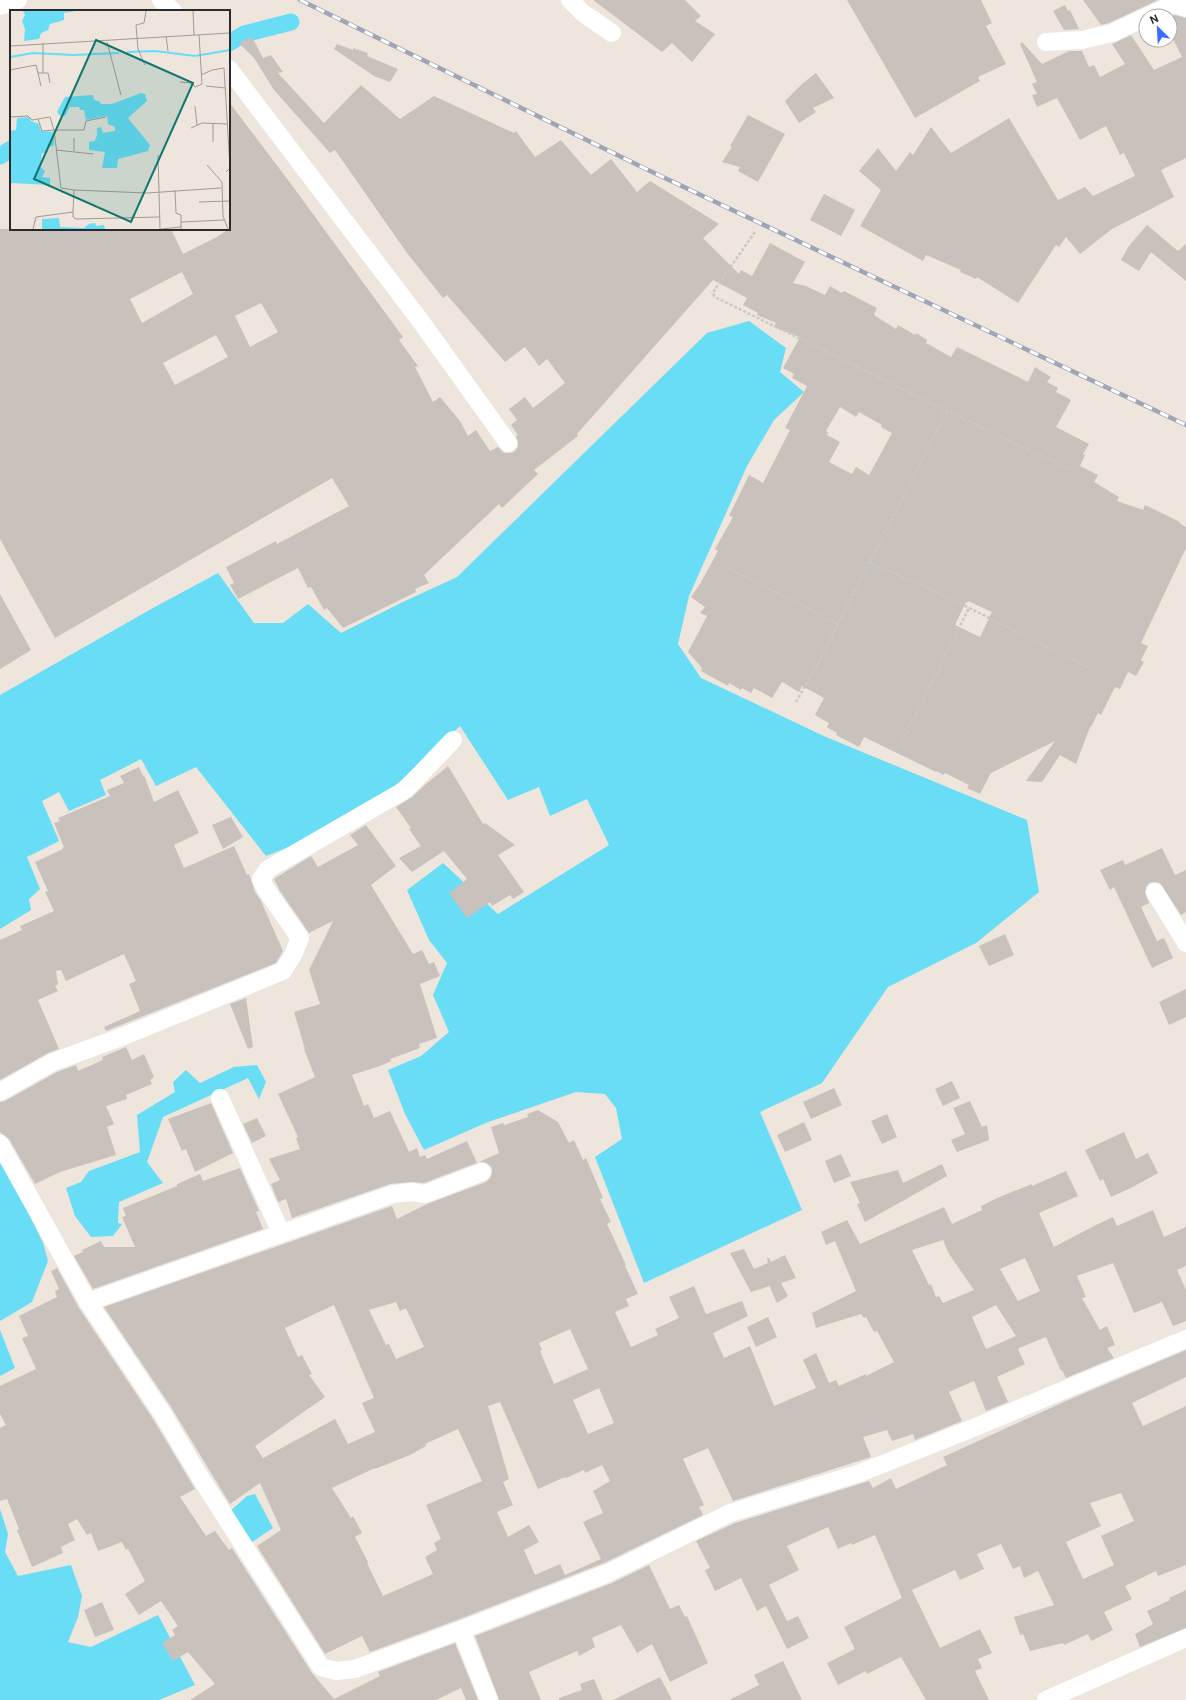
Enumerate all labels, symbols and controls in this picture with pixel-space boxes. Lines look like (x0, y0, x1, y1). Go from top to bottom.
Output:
north arrow (1138, 8, 1178, 48)
inset map (10, 10, 230, 230)
text: N (1147, 11, 1160, 27)

